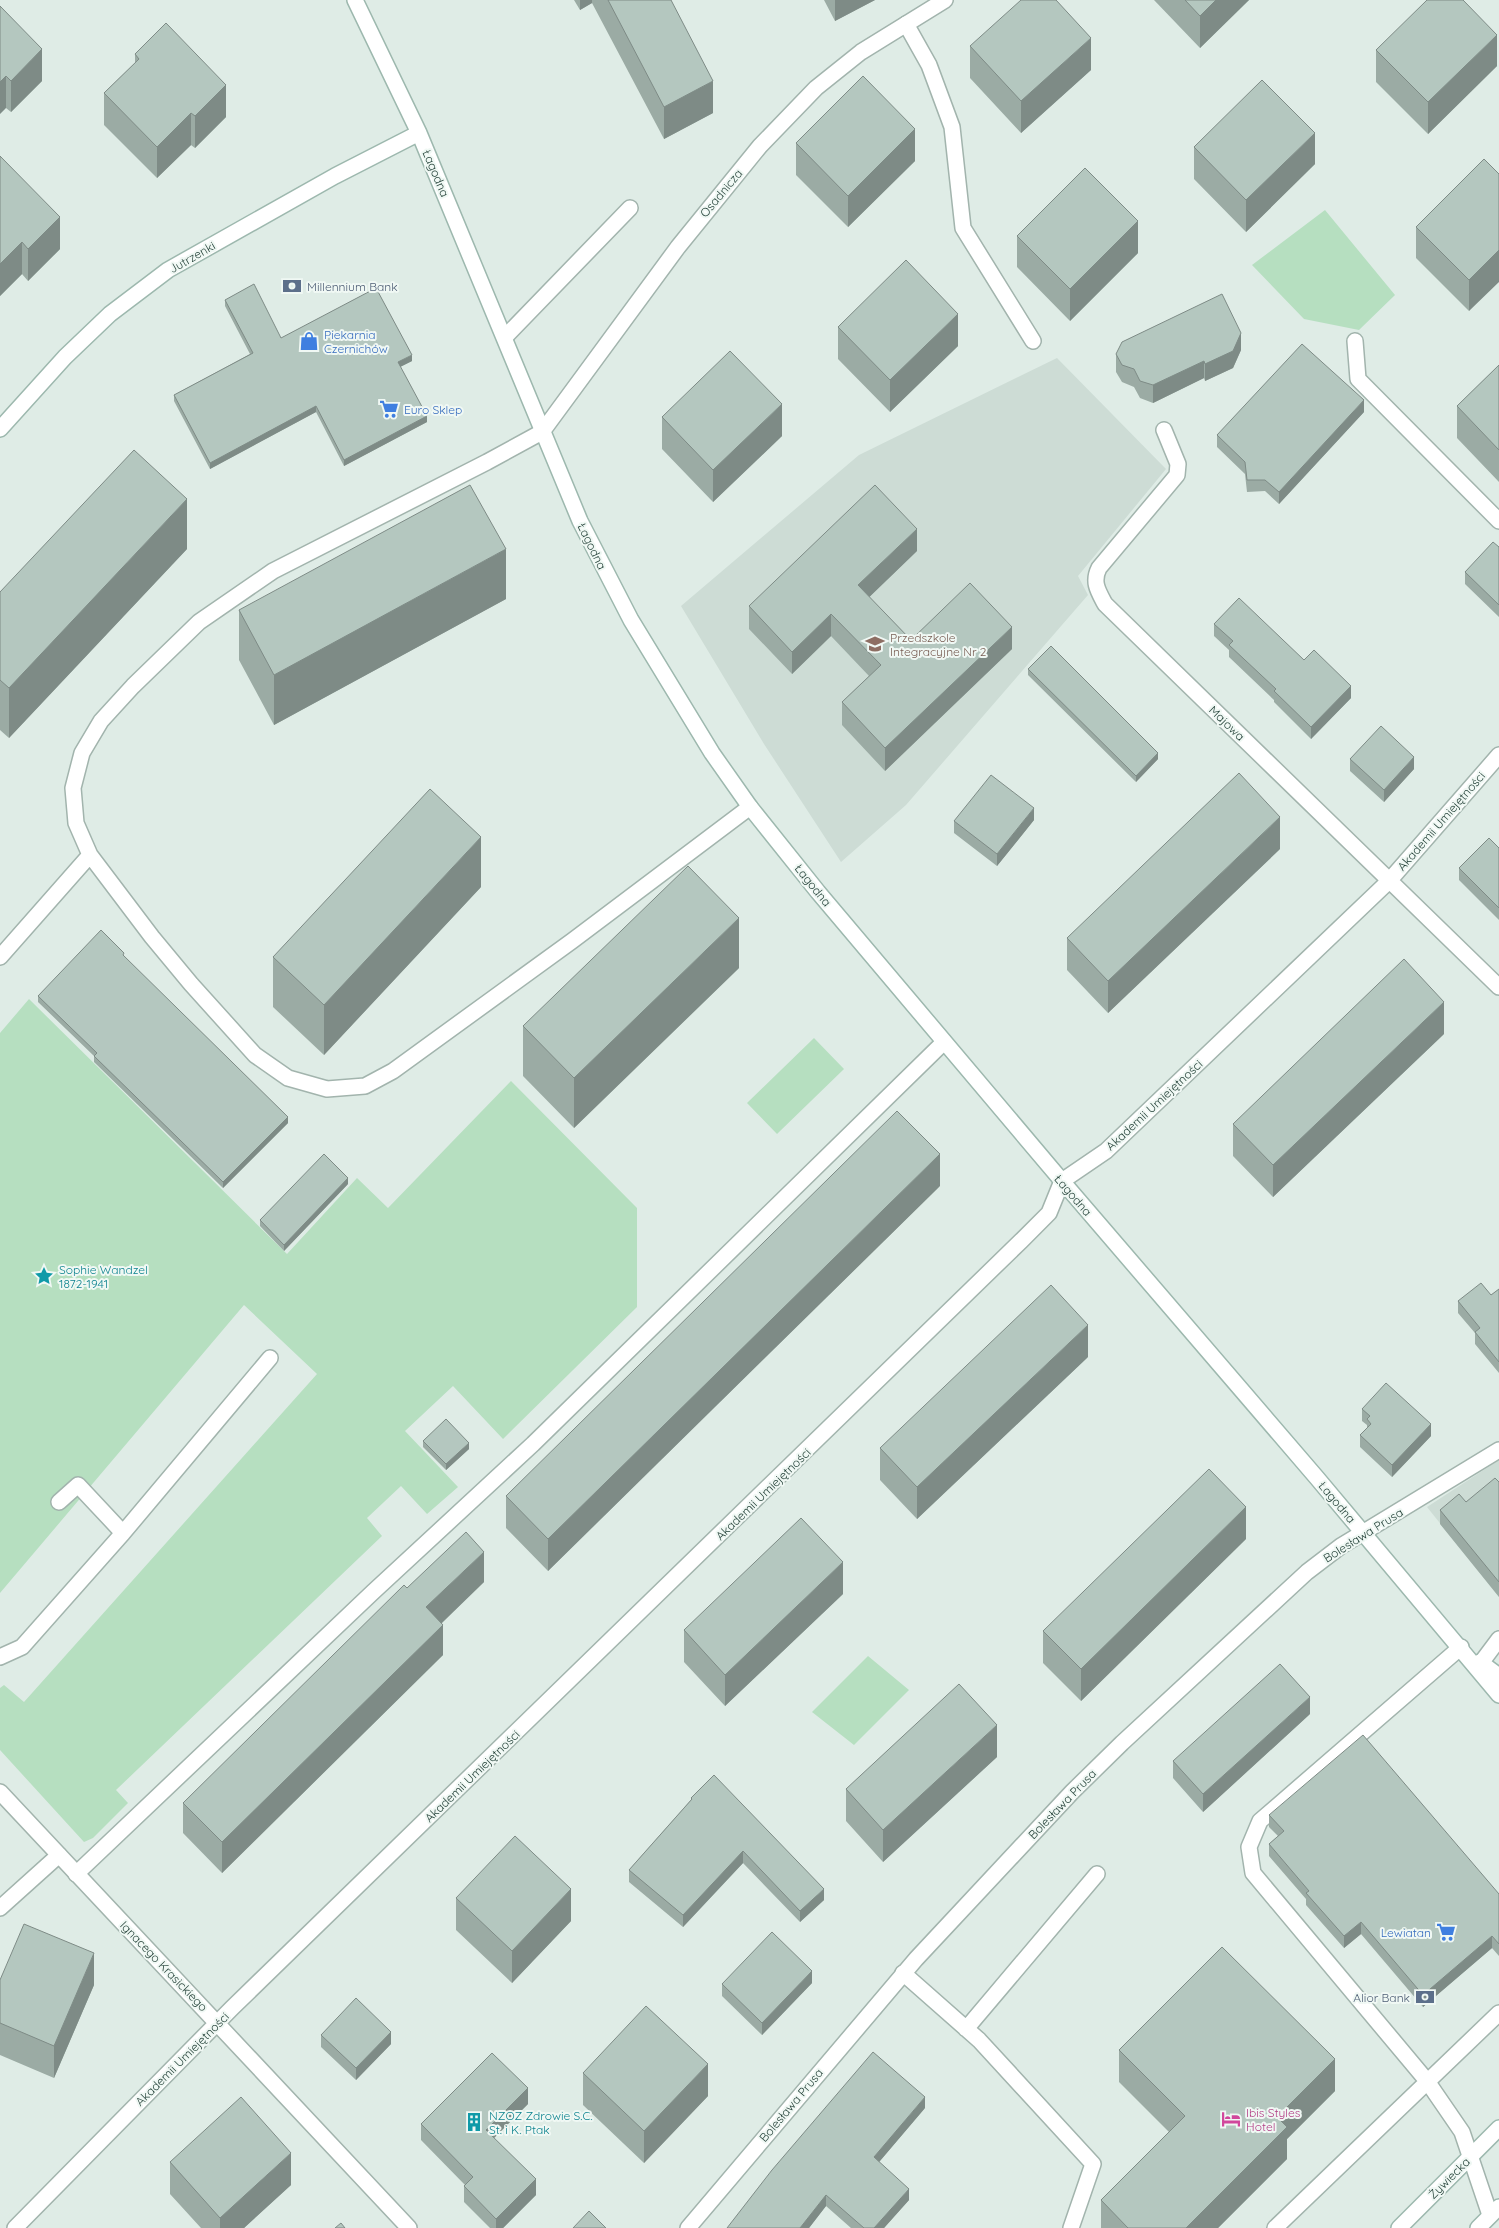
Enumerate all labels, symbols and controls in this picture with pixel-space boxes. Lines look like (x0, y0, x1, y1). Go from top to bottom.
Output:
street label: Łagodna (419, 147, 453, 199)
street label: Osadnicza (697, 166, 745, 220)
street label: Jutrzenki (166, 238, 218, 276)
bank icon: Millennium Bank (281, 275, 303, 297)
place label: Millennium Bank (307, 279, 398, 294)
place label: Piekarnia Czernichów (324, 327, 388, 356)
shop icon: Piekarnia Czernichów (298, 330, 320, 352)
supermarket icon: Euro Sklep (378, 398, 400, 420)
place label: Euro Sklep (404, 402, 462, 417)
street label: Łagodna (574, 520, 610, 572)
place label: Przedszkole Integracyjne Nr 2 (890, 630, 987, 659)
school or university icon: Przedszkole Integracyjne Nr 2 (864, 633, 886, 655)
street label: Majowa (1206, 702, 1248, 744)
street label: Akademii Umiejętności (1394, 768, 1488, 874)
street label: Łagodna (791, 861, 835, 909)
street label: Akademii Umiejętności (1103, 1056, 1205, 1154)
street label: Łagodna (1051, 1171, 1095, 1219)
place label: Sophie Wandzel 1872-1941 (59, 1262, 148, 1291)
place icon: Sophie Wandzel 1872-1941 (33, 1265, 55, 1287)
street label: Akademii Umiejętności (712, 1445, 814, 1543)
street label: Łagodna (1315, 1478, 1359, 1526)
street label: Bolesława Prusa (1320, 1504, 1406, 1566)
street label: Akademii Umiejętności (421, 1727, 523, 1825)
street label: Bolesława Prusa (1025, 1766, 1099, 1842)
street label: Ignacego Krasickiego (117, 1918, 211, 2014)
supermarket icon: Lewiatan (1435, 1921, 1457, 1943)
place label: Lewiatan (1381, 1925, 1431, 1940)
bank icon: Alior Bank (1414, 1986, 1436, 2008)
place label: Alior Bank (1353, 1990, 1410, 2005)
street label: Akademii Umiejętności (132, 2009, 232, 2109)
street label: Bolesława Prusa (756, 2065, 826, 2145)
place label: Ibis Styles Hotel (1246, 2105, 1301, 2134)
place label: NZOZ Zdrowie S.C. St. i K. Ptak (489, 2108, 593, 2137)
hotel icon: Ibis Styles Hotel (1220, 2108, 1242, 2130)
building icon: NZOZ Zdrowie S.C. St. i K. Ptak (463, 2111, 485, 2133)
street label: Żywiecka (1425, 2154, 1473, 2202)

